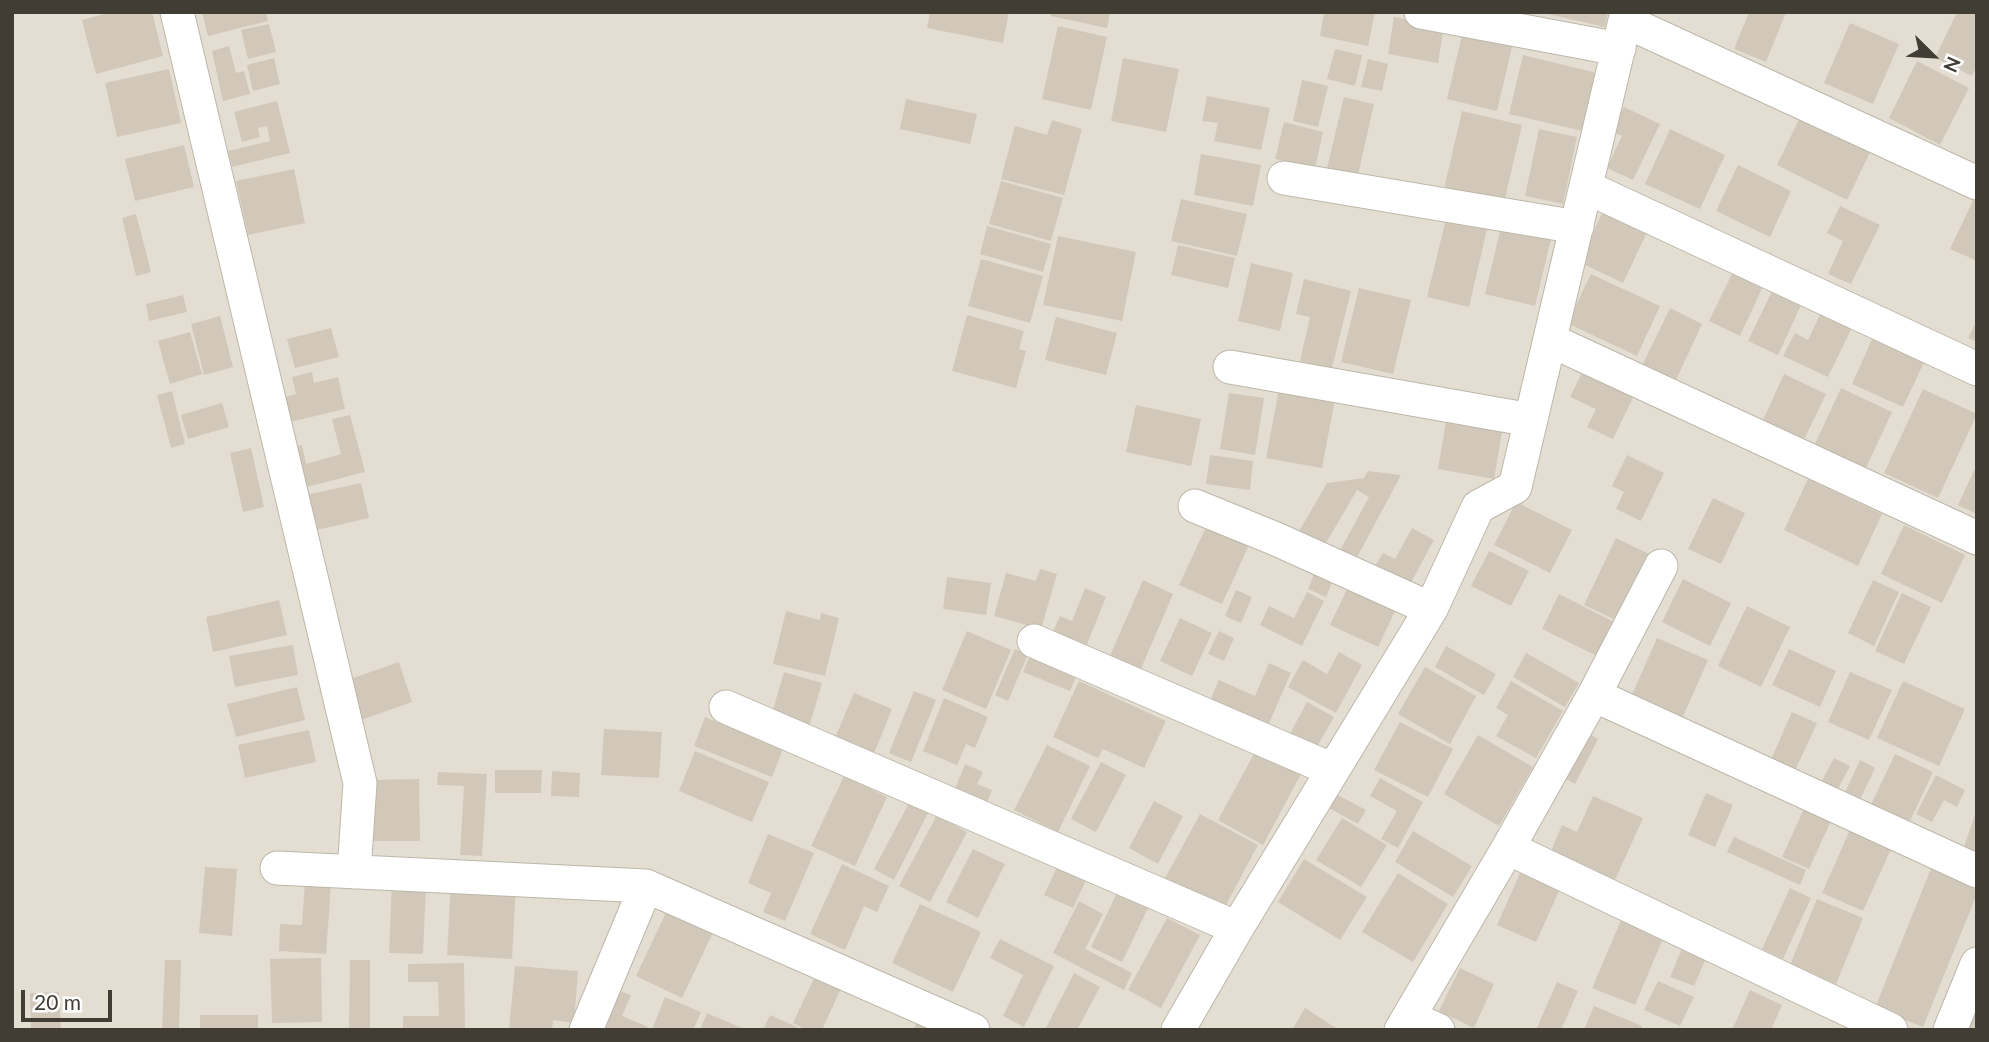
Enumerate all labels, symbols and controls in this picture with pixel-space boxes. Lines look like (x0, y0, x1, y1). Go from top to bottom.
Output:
north arrow (1898, 21, 1968, 91)
text: N (1939, 53, 1966, 76)
scale bar (24, 976, 116, 1020)
text: 20 m (34, 989, 81, 1014)

